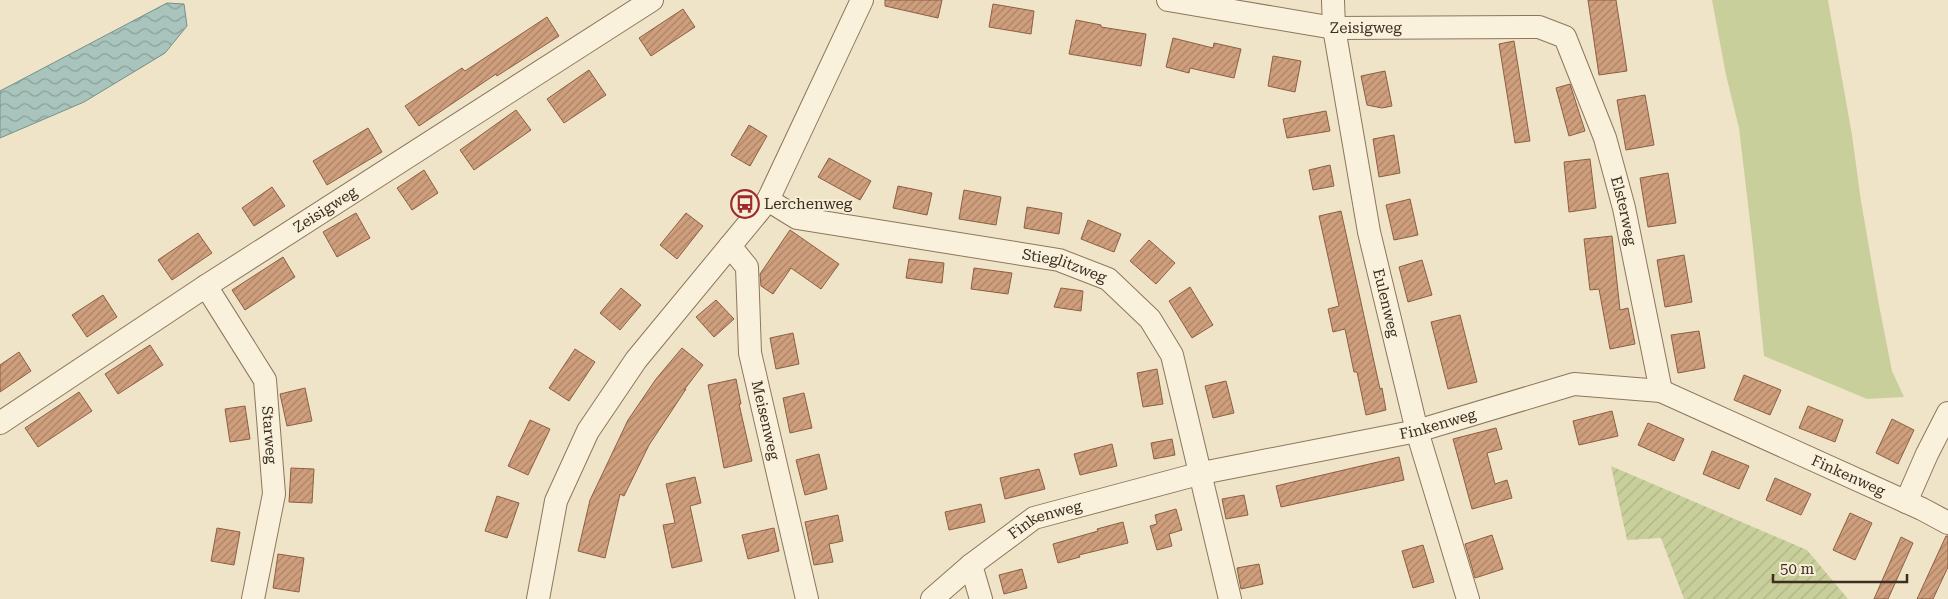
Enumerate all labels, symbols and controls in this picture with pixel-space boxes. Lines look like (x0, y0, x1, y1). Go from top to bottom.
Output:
street label: Zeisigweg (1330, 19, 1402, 37)
street label: Elsterweg (1607, 174, 1640, 247)
street label: Zeisigweg (290, 182, 361, 237)
bus stop icon: Lerchenweg (730, 189, 760, 219)
place label: Lerchenweg (764, 195, 853, 213)
street label: Stieglitzweg (1021, 245, 1110, 287)
street label: Eulenweg (1369, 267, 1403, 340)
street label: Meisenweg (748, 379, 784, 462)
street label: Starweg (258, 405, 281, 465)
street label: Finkenweg (1398, 405, 1479, 443)
street label: Finkenweg (1809, 451, 1888, 500)
street label: Finkenweg (1005, 496, 1084, 543)
scale bar (1773, 552, 1907, 584)
text: 50 m (1780, 560, 1815, 578)

